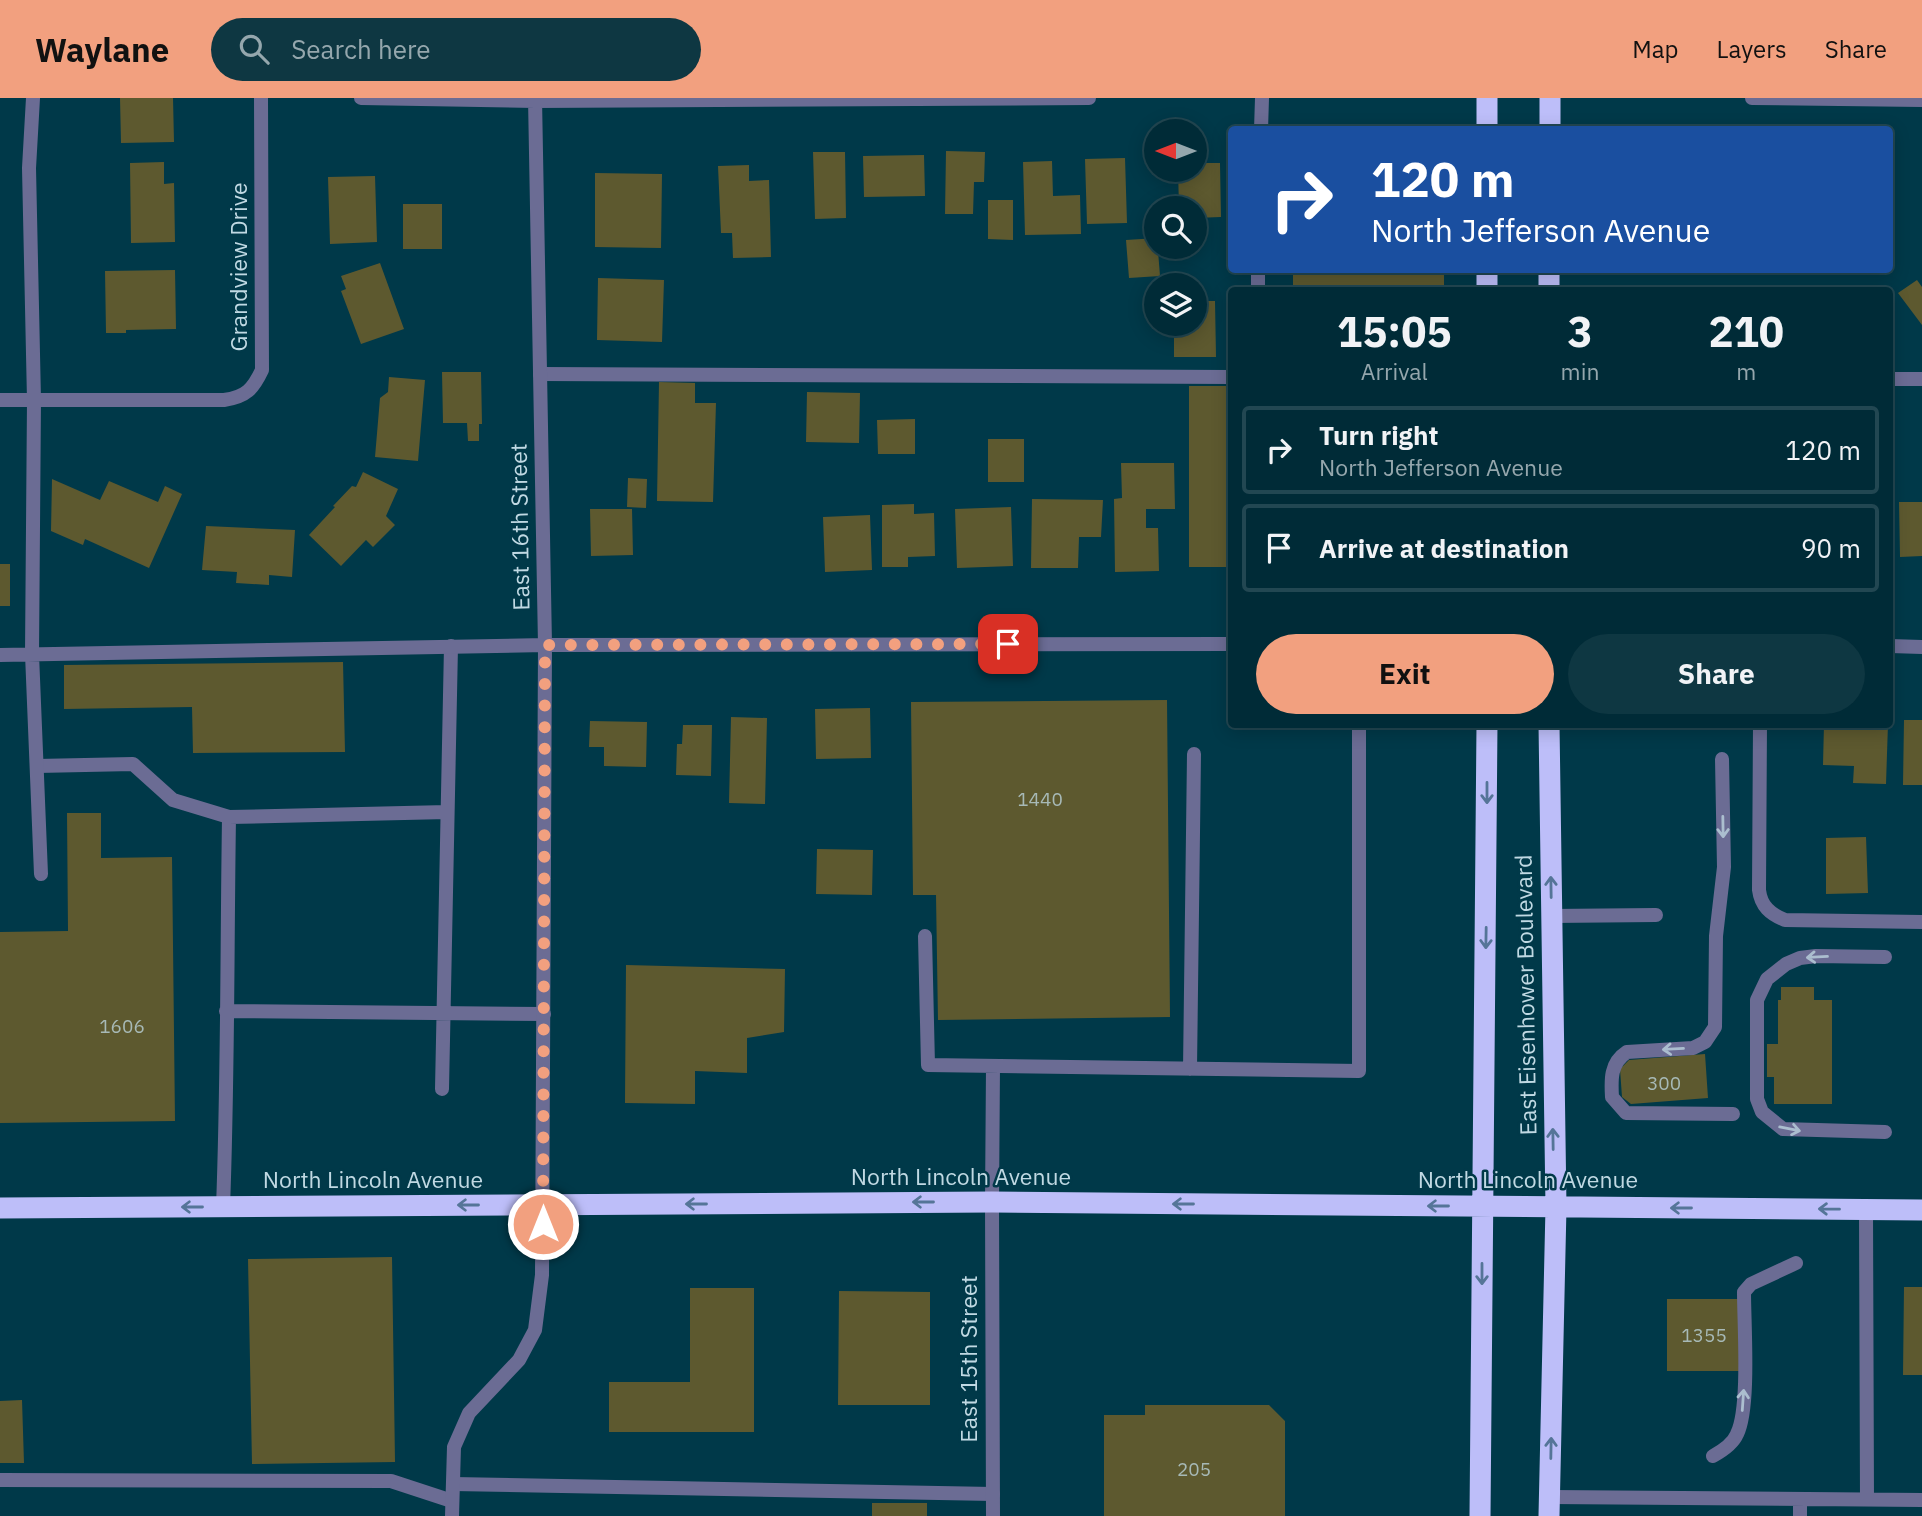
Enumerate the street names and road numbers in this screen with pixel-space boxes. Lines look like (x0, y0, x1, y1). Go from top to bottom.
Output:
street label: Grandview Drive (223, 182, 253, 352)
street label: East 16th Street (503, 443, 535, 611)
street label: East Eisenhower Boulevard (1508, 854, 1542, 1136)
street label: North Lincoln Avenue (851, 1161, 1071, 1191)
street label: North Lincoln Avenue (263, 1164, 483, 1194)
street label: North Lincoln Avenue (1418, 1164, 1638, 1194)
street label: East 15th Street (953, 1275, 983, 1443)

